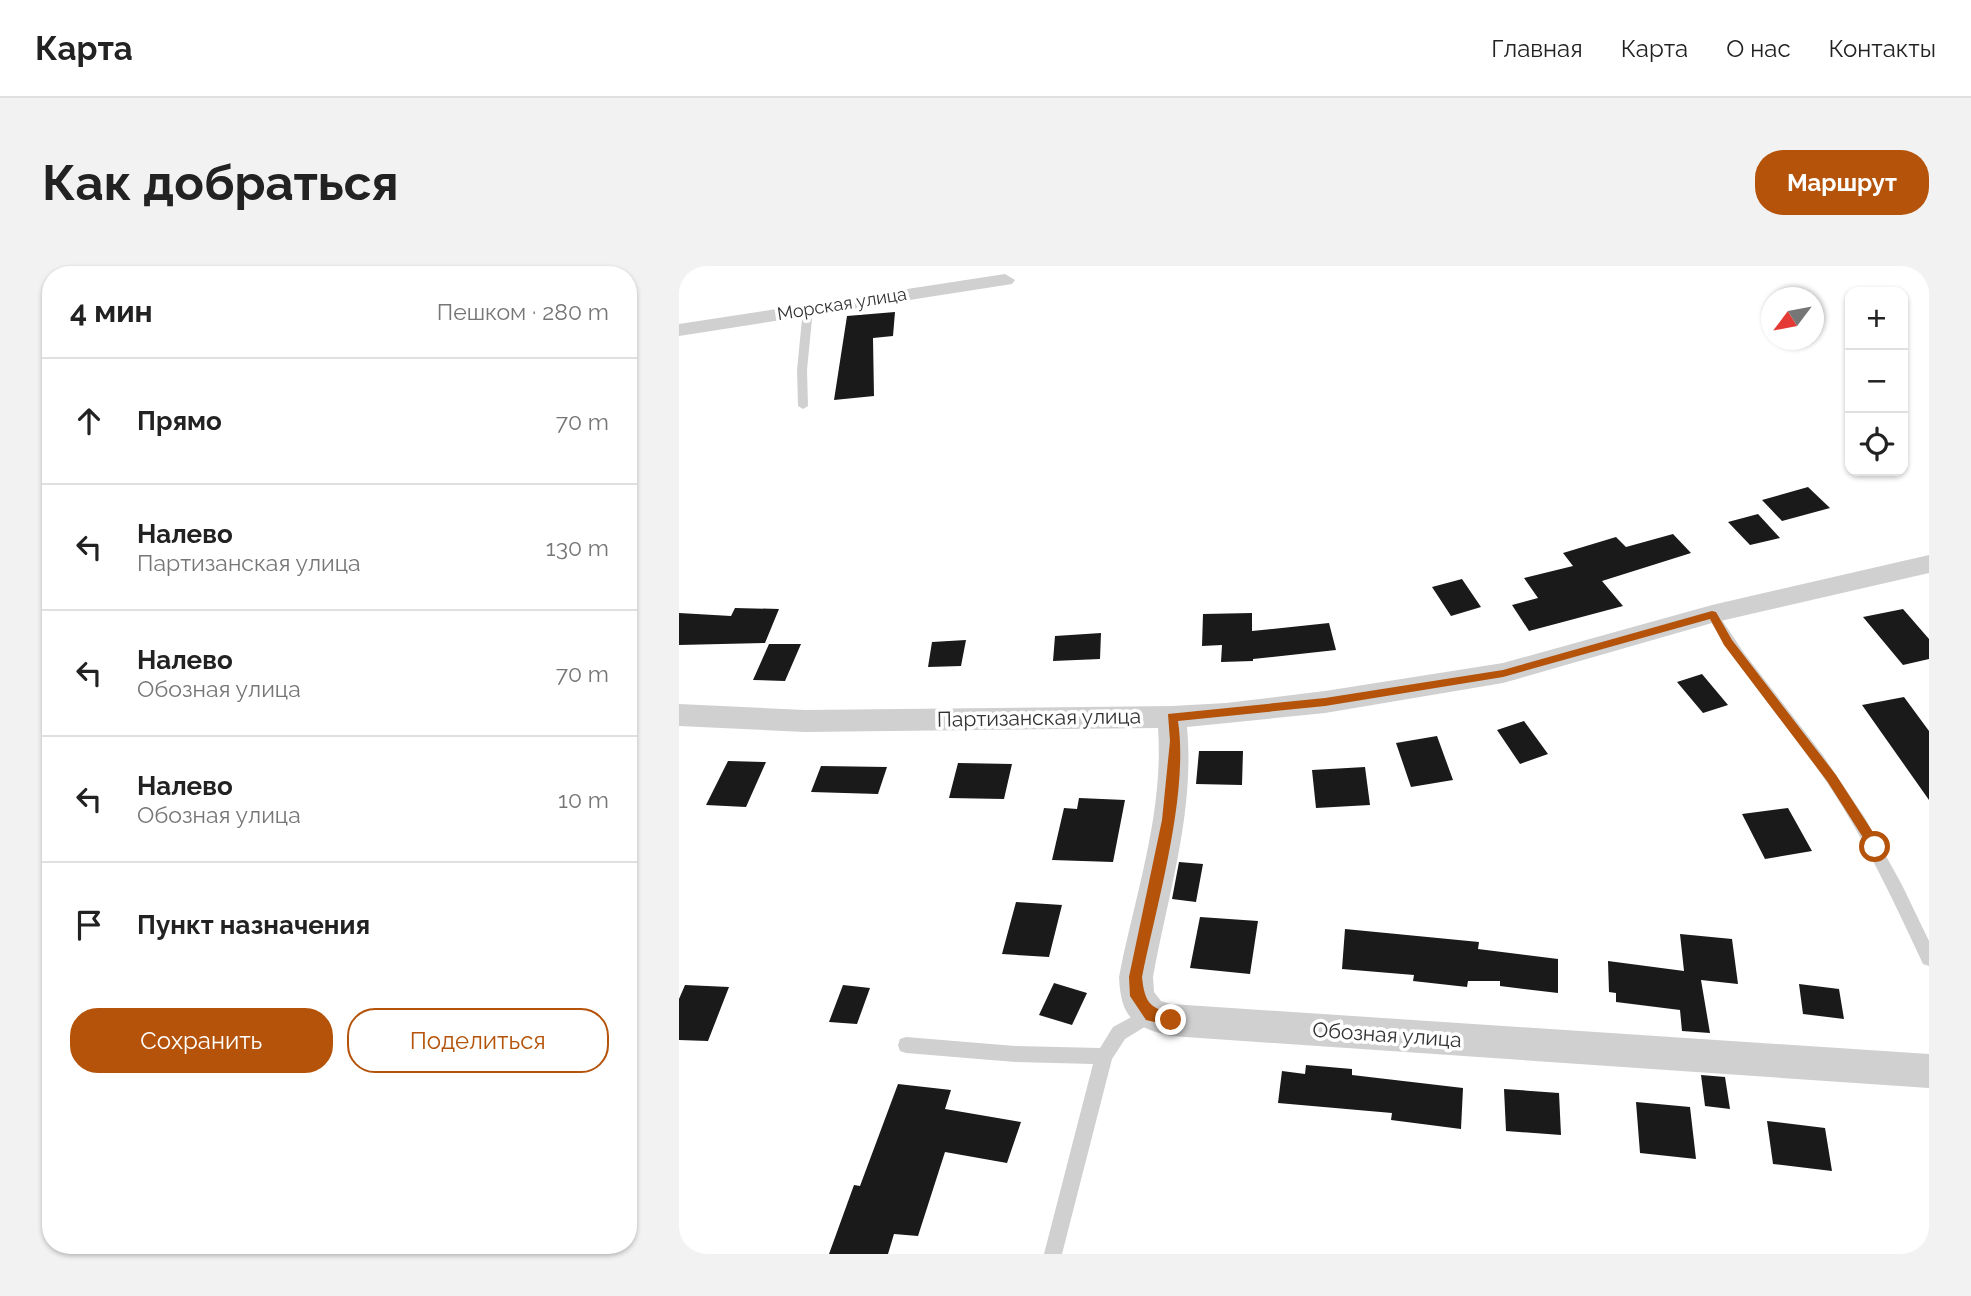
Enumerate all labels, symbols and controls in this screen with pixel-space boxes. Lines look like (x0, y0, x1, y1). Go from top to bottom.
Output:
text: Карта (35, 29, 133, 68)
text: Главная (1491, 34, 1583, 63)
text: Карта (1621, 34, 1688, 63)
text: О нас (1726, 34, 1791, 63)
text: Контакты (1829, 34, 1936, 63)
button: Маршрут (1755, 150, 1929, 215)
text: Как добраться (42, 154, 399, 211)
street label: Морская улица (776, 283, 908, 324)
north arrow (1761, 287, 1824, 350)
map controls (1845, 287, 1908, 476)
button: + (1845, 287, 1908, 350)
text: 4 мин (70, 294, 153, 329)
text: Пешком · 280 m (437, 298, 609, 325)
button: − (1845, 350, 1908, 413)
icon: ahead (70, 402, 108, 440)
text: Прямо (137, 406, 222, 436)
text: 70 m (556, 408, 609, 435)
button: locate (1845, 413, 1908, 476)
text: Налево (137, 519, 233, 549)
icon: left (70, 528, 108, 566)
text: 130 m (546, 534, 609, 561)
text: Партизанская улица (137, 549, 361, 576)
text: Налево (137, 645, 233, 675)
icon: left (70, 654, 108, 692)
text: 70 m (556, 660, 609, 687)
text: Обозная улица (137, 675, 301, 702)
street label: Партизанская улица (937, 703, 1141, 732)
text: Налево (137, 771, 233, 801)
icon: left (70, 780, 108, 818)
text: 10 m (558, 786, 609, 813)
text: Обозная улица (137, 801, 301, 828)
route start (1859, 831, 1890, 862)
icon: arrive (70, 906, 108, 944)
text: Пункт назначения (137, 910, 370, 940)
route end (1155, 1004, 1186, 1035)
button: Сохранить (70, 1008, 333, 1073)
button: Поделиться (347, 1008, 609, 1073)
street label: Обозная улица (1312, 1017, 1462, 1052)

